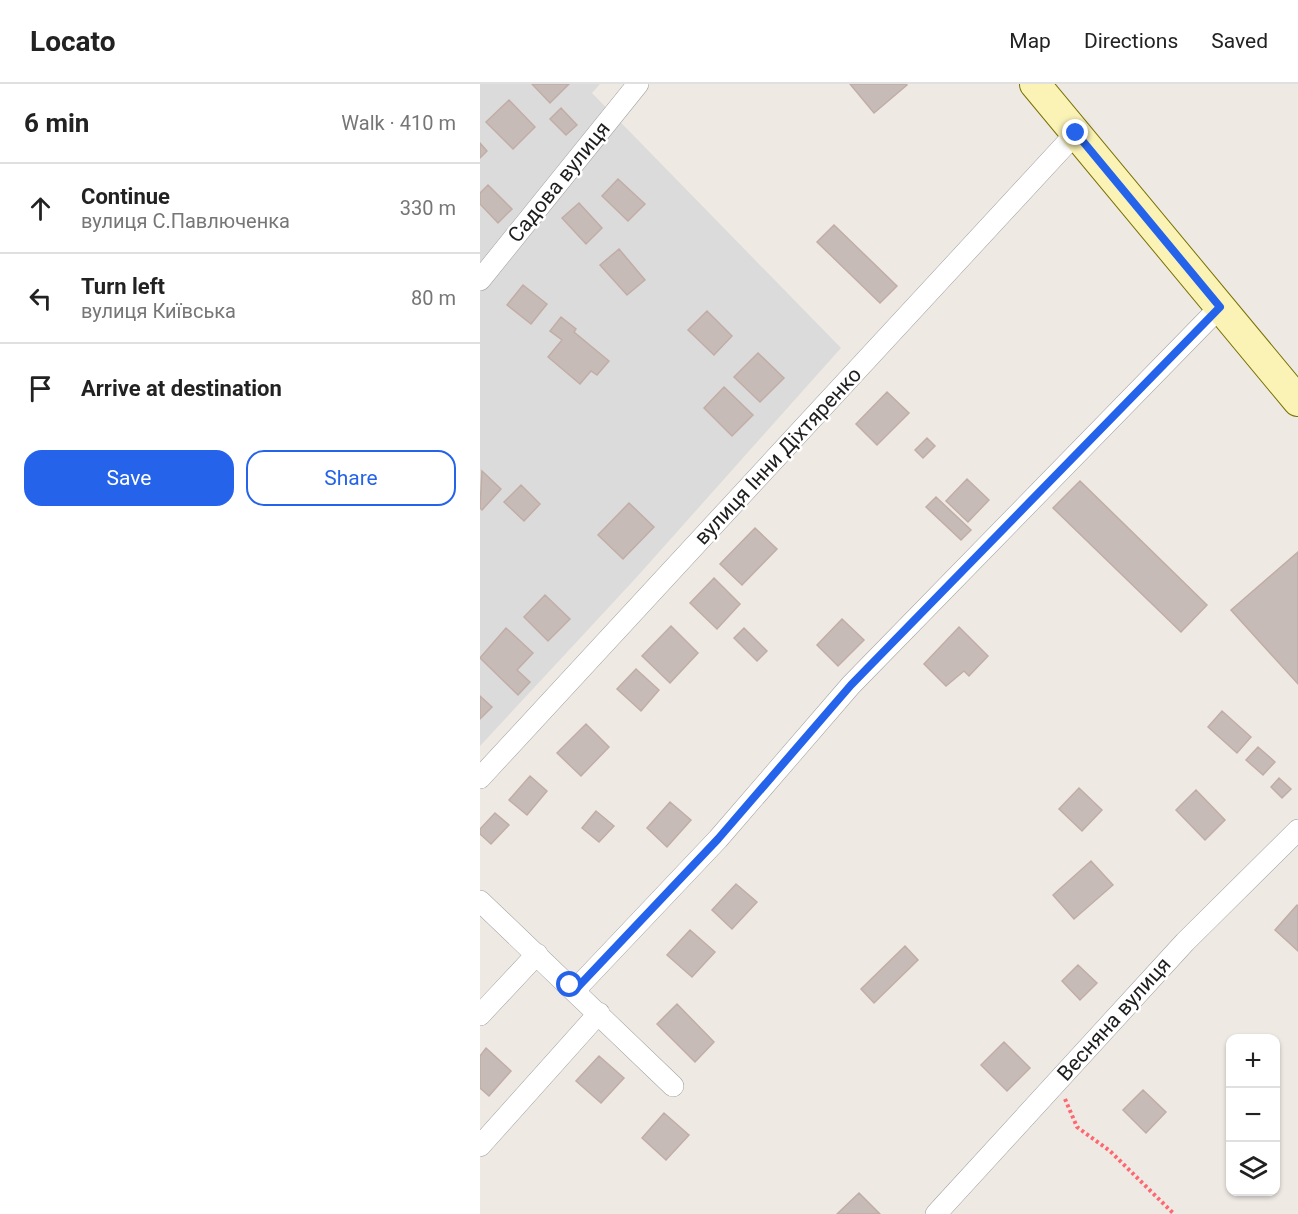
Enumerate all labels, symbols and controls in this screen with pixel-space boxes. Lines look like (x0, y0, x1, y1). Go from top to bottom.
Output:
text: Locato (30, 25, 115, 58)
text: Map (1009, 29, 1051, 53)
text: Directions (1084, 29, 1178, 53)
text: Saved (1211, 29, 1268, 53)
text: 6 min (24, 108, 89, 138)
text: Walk · 410 m (341, 111, 456, 135)
street label: Садова вулиця (503, 117, 615, 247)
route end (1062, 119, 1088, 145)
text: Continue (81, 184, 170, 209)
icon: ahead (24, 192, 57, 225)
text: 330 m (400, 196, 456, 220)
text: вулиця С.Павлюченка (81, 209, 290, 233)
text: Turn left (81, 274, 165, 299)
icon: left (24, 282, 57, 315)
text: 80 m (411, 286, 456, 310)
text: вулиця Київська (81, 299, 236, 323)
street label: вулиця Інни Діхтяренко (690, 362, 866, 550)
icon: arrive (24, 372, 57, 405)
text: Arrive at destination (81, 376, 282, 401)
button: Save (24, 450, 234, 506)
button: Share (246, 450, 456, 506)
street label: Весняна вулиця (1052, 953, 1176, 1085)
route start (556, 971, 582, 997)
map controls (1226, 1034, 1280, 1196)
button: + (1226, 1034, 1280, 1088)
button: − (1226, 1088, 1280, 1142)
button: layers (1226, 1142, 1280, 1196)

